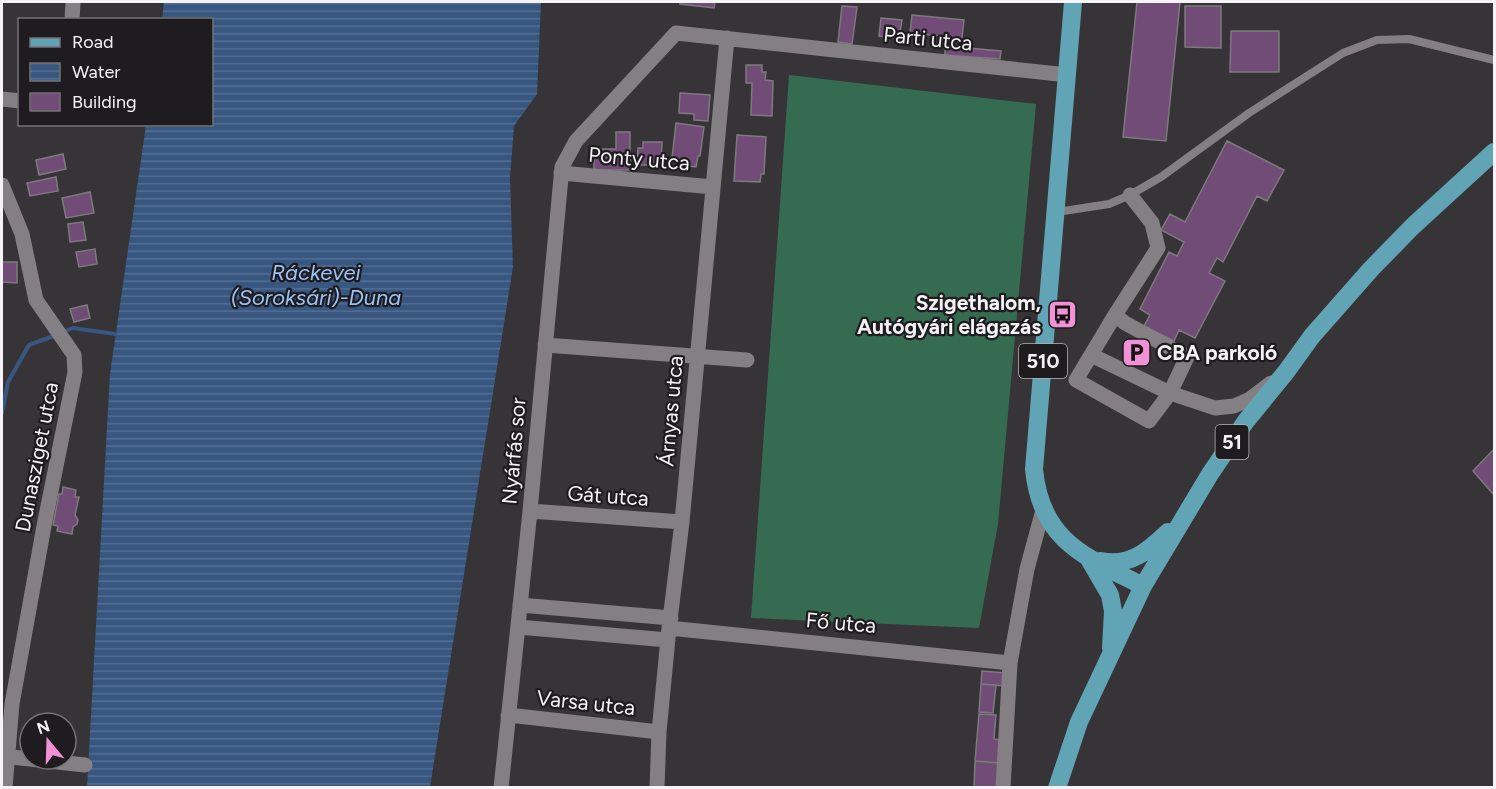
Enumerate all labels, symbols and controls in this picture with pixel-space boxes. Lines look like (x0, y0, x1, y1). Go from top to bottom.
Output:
legend (18, 18, 213, 126)
street label: Parti utca (882, 21, 974, 56)
text: Road (72, 31, 113, 53)
text: Water (72, 61, 120, 83)
text: Building (72, 91, 137, 113)
street label: Ponty utca (587, 142, 691, 175)
water label: Ráckevei (Soroksári)-Duna (231, 259, 401, 311)
place label: Szigethalom, Autógyári elágazás (857, 290, 1041, 339)
bus stop icon: Szigethalom, Autógyári elágazás (1046, 299, 1078, 331)
parking icon: CBA parkoló (1120, 337, 1152, 369)
place label: CBA parkoló (1157, 340, 1277, 365)
road number: 510 (1019, 344, 1067, 378)
street label: Árnyas utca (653, 355, 688, 467)
street label: Dunasziget utca (10, 380, 63, 534)
street label: Nyárfás sor (496, 396, 531, 505)
road number: 51 (1216, 425, 1248, 459)
street label: Gát utca (567, 480, 650, 511)
street label: Fő utca (805, 607, 877, 638)
street label: Varsa utca (536, 685, 637, 720)
north arrow (18, 711, 78, 771)
text: N (34, 716, 52, 738)

